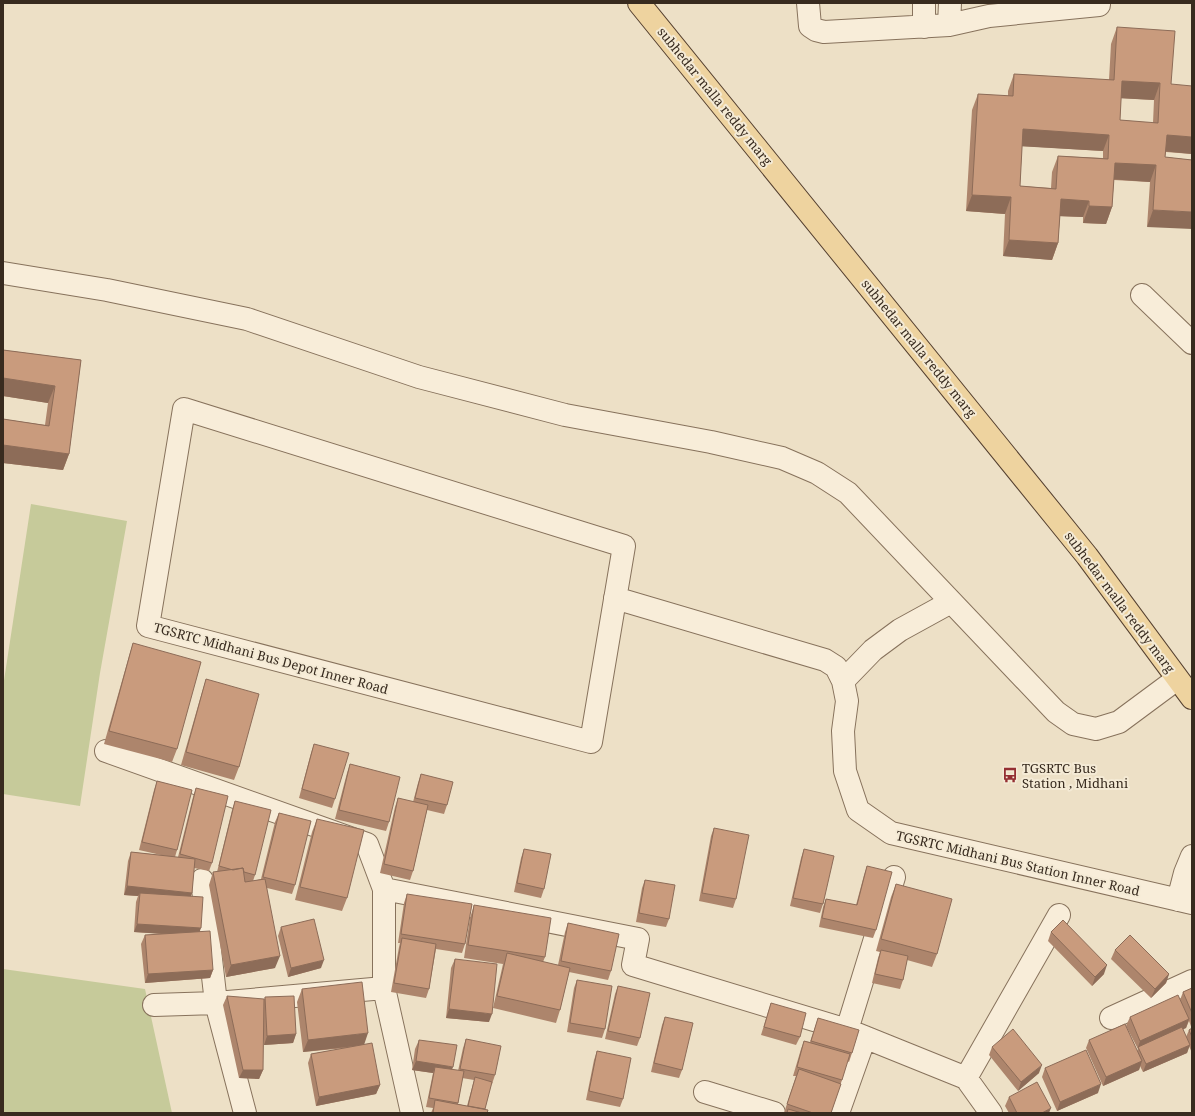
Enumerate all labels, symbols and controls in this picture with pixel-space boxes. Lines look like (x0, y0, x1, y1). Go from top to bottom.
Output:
street label: subhedar malla reddy marg (654, 23, 776, 169)
street label: subhedar malla reddy marg (858, 275, 980, 421)
street label: subhedar malla reddy marg (1061, 528, 1179, 676)
street label: TGSRTC Midhani Bus Depot Inner Road (152, 618, 390, 698)
place label: TGSRTC Bus Station , Midhani (1022, 759, 1128, 792)
bus stop icon: TGSRTC Bus Station , Midhani (1001, 766, 1019, 784)
street label: TGSRTC Midhani Bus Station Inner Road (894, 826, 1142, 900)

